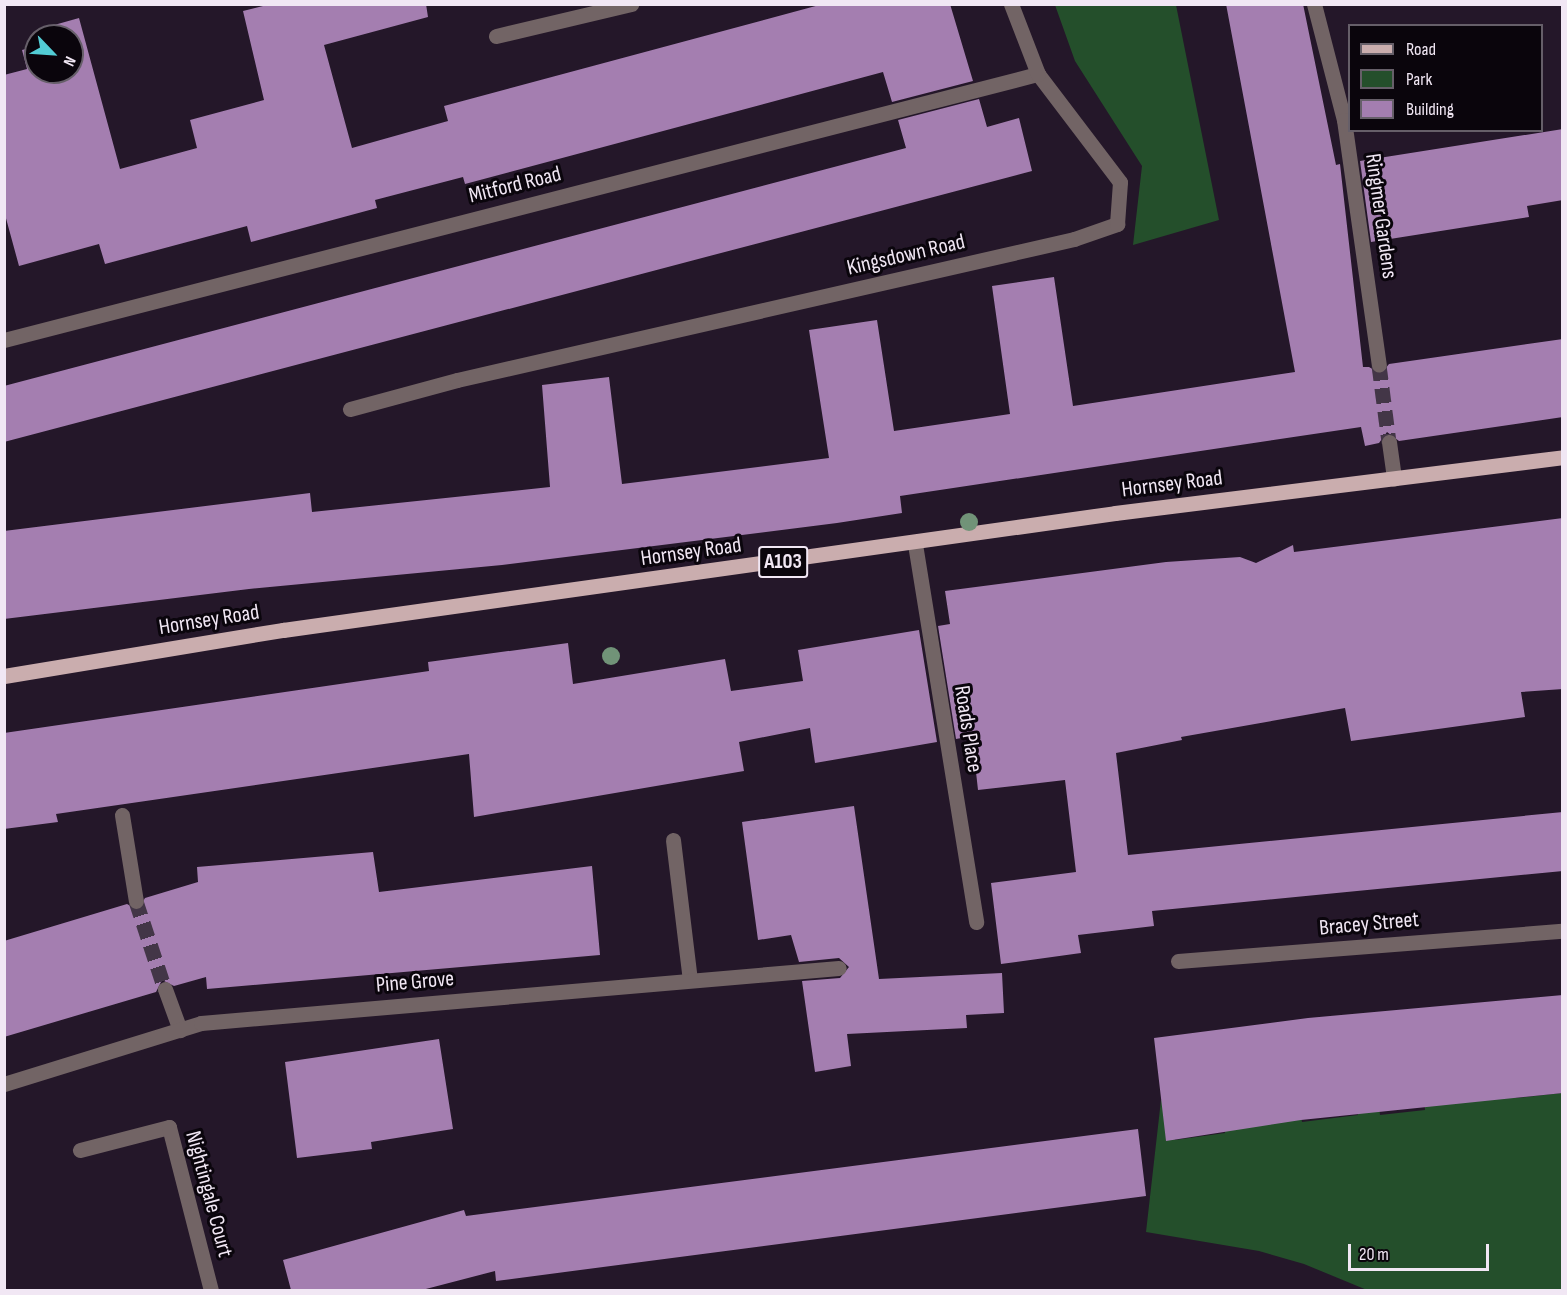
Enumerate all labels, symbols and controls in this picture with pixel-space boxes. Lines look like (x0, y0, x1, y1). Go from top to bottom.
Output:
north arrow (24, 24, 84, 84)
legend (1348, 24, 1543, 132)
text: Road (1406, 39, 1436, 60)
text: N (59, 53, 79, 69)
text: Park (1406, 69, 1432, 90)
text: Building (1406, 99, 1454, 120)
street label: Ringmer Gardens (1359, 152, 1403, 280)
street label: Mitford Road (466, 161, 564, 209)
street label: Kingsdown Road (844, 229, 968, 281)
street label: Hornsey Road (1120, 465, 1224, 503)
street label: Hornsey Road (639, 532, 743, 572)
road number: A103 (758, 544, 808, 580)
street label: Hornsey Road (157, 599, 261, 641)
street label: Roads Place (948, 684, 988, 774)
street label: Bracey Street (1318, 906, 1420, 942)
street label: Pine Grove (375, 965, 455, 999)
street label: Nightingale Court (180, 1128, 238, 1260)
scale bar (1351, 1232, 1492, 1270)
text: 20 m (1359, 1244, 1389, 1265)

